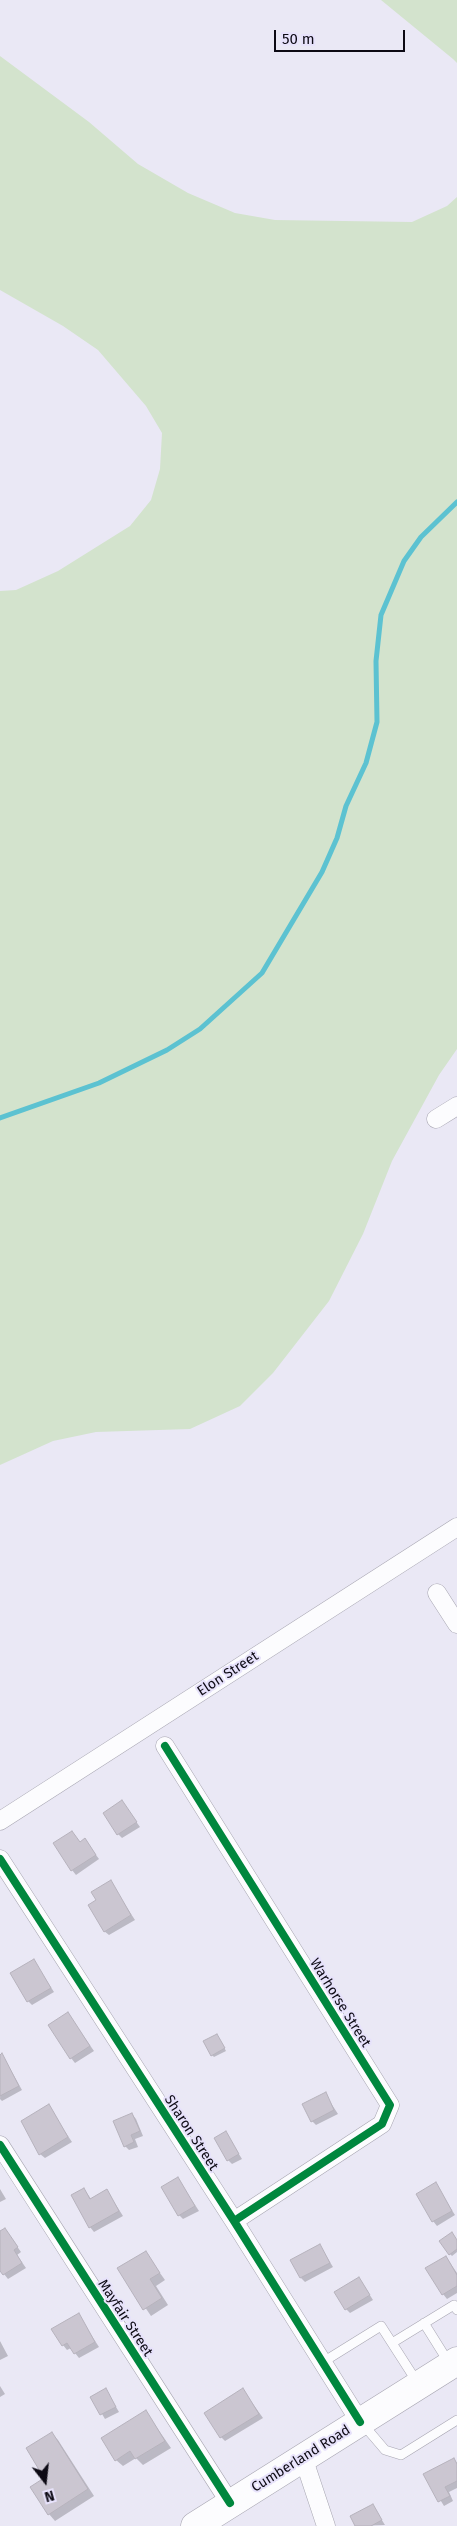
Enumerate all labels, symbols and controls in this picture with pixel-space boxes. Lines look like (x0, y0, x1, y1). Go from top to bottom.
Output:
scale bar (277, 20, 408, 52)
text: 50 m (282, 30, 315, 48)
street label: Elon Street (194, 1648, 262, 1700)
street label: Warhorse Street (306, 1955, 374, 2051)
street label: Sharon Street (160, 2092, 222, 2174)
street label: Mayfair Street (94, 2276, 156, 2360)
street label: Cumberland Road (249, 2422, 353, 2496)
north arrow (20, 2456, 70, 2506)
text: N (42, 2486, 56, 2505)

